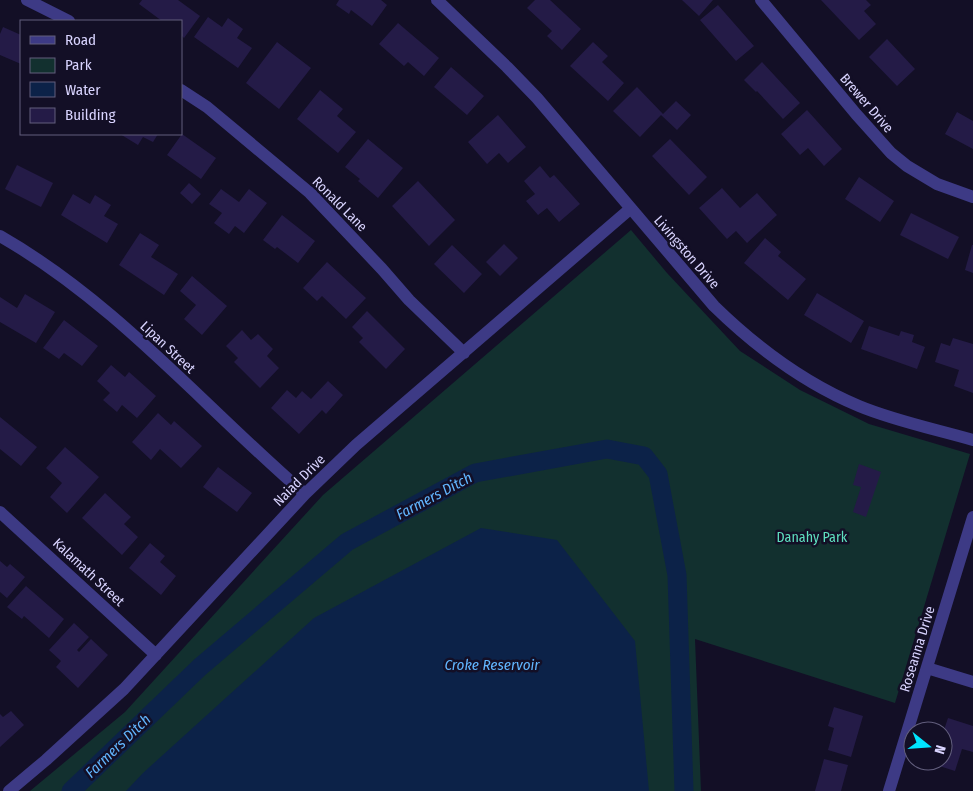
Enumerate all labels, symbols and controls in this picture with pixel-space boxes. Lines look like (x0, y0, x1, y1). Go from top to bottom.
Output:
legend (20, 20, 182, 135)
text: Road (65, 31, 96, 49)
text: Park (65, 56, 92, 74)
street label: Brewer Drive (836, 70, 897, 137)
text: Water (65, 81, 101, 99)
text: Building (65, 106, 116, 124)
street label: Ronald Lane (309, 173, 371, 235)
street label: Livingston Drive (650, 212, 723, 292)
street label: Lipan Street (137, 318, 199, 377)
street label: Naiad Drive (270, 451, 329, 510)
water label: Farmers Ditch (393, 468, 475, 524)
park label: Danahy Park (777, 529, 848, 546)
street label: Kalamath Street (49, 535, 128, 610)
street label: Roseanna Drive (896, 604, 939, 694)
water label: Croke Reservoir (444, 656, 540, 674)
water label: Farmers Ditch (82, 710, 154, 782)
north arrow (903, 721, 953, 771)
text: N (931, 743, 949, 756)

